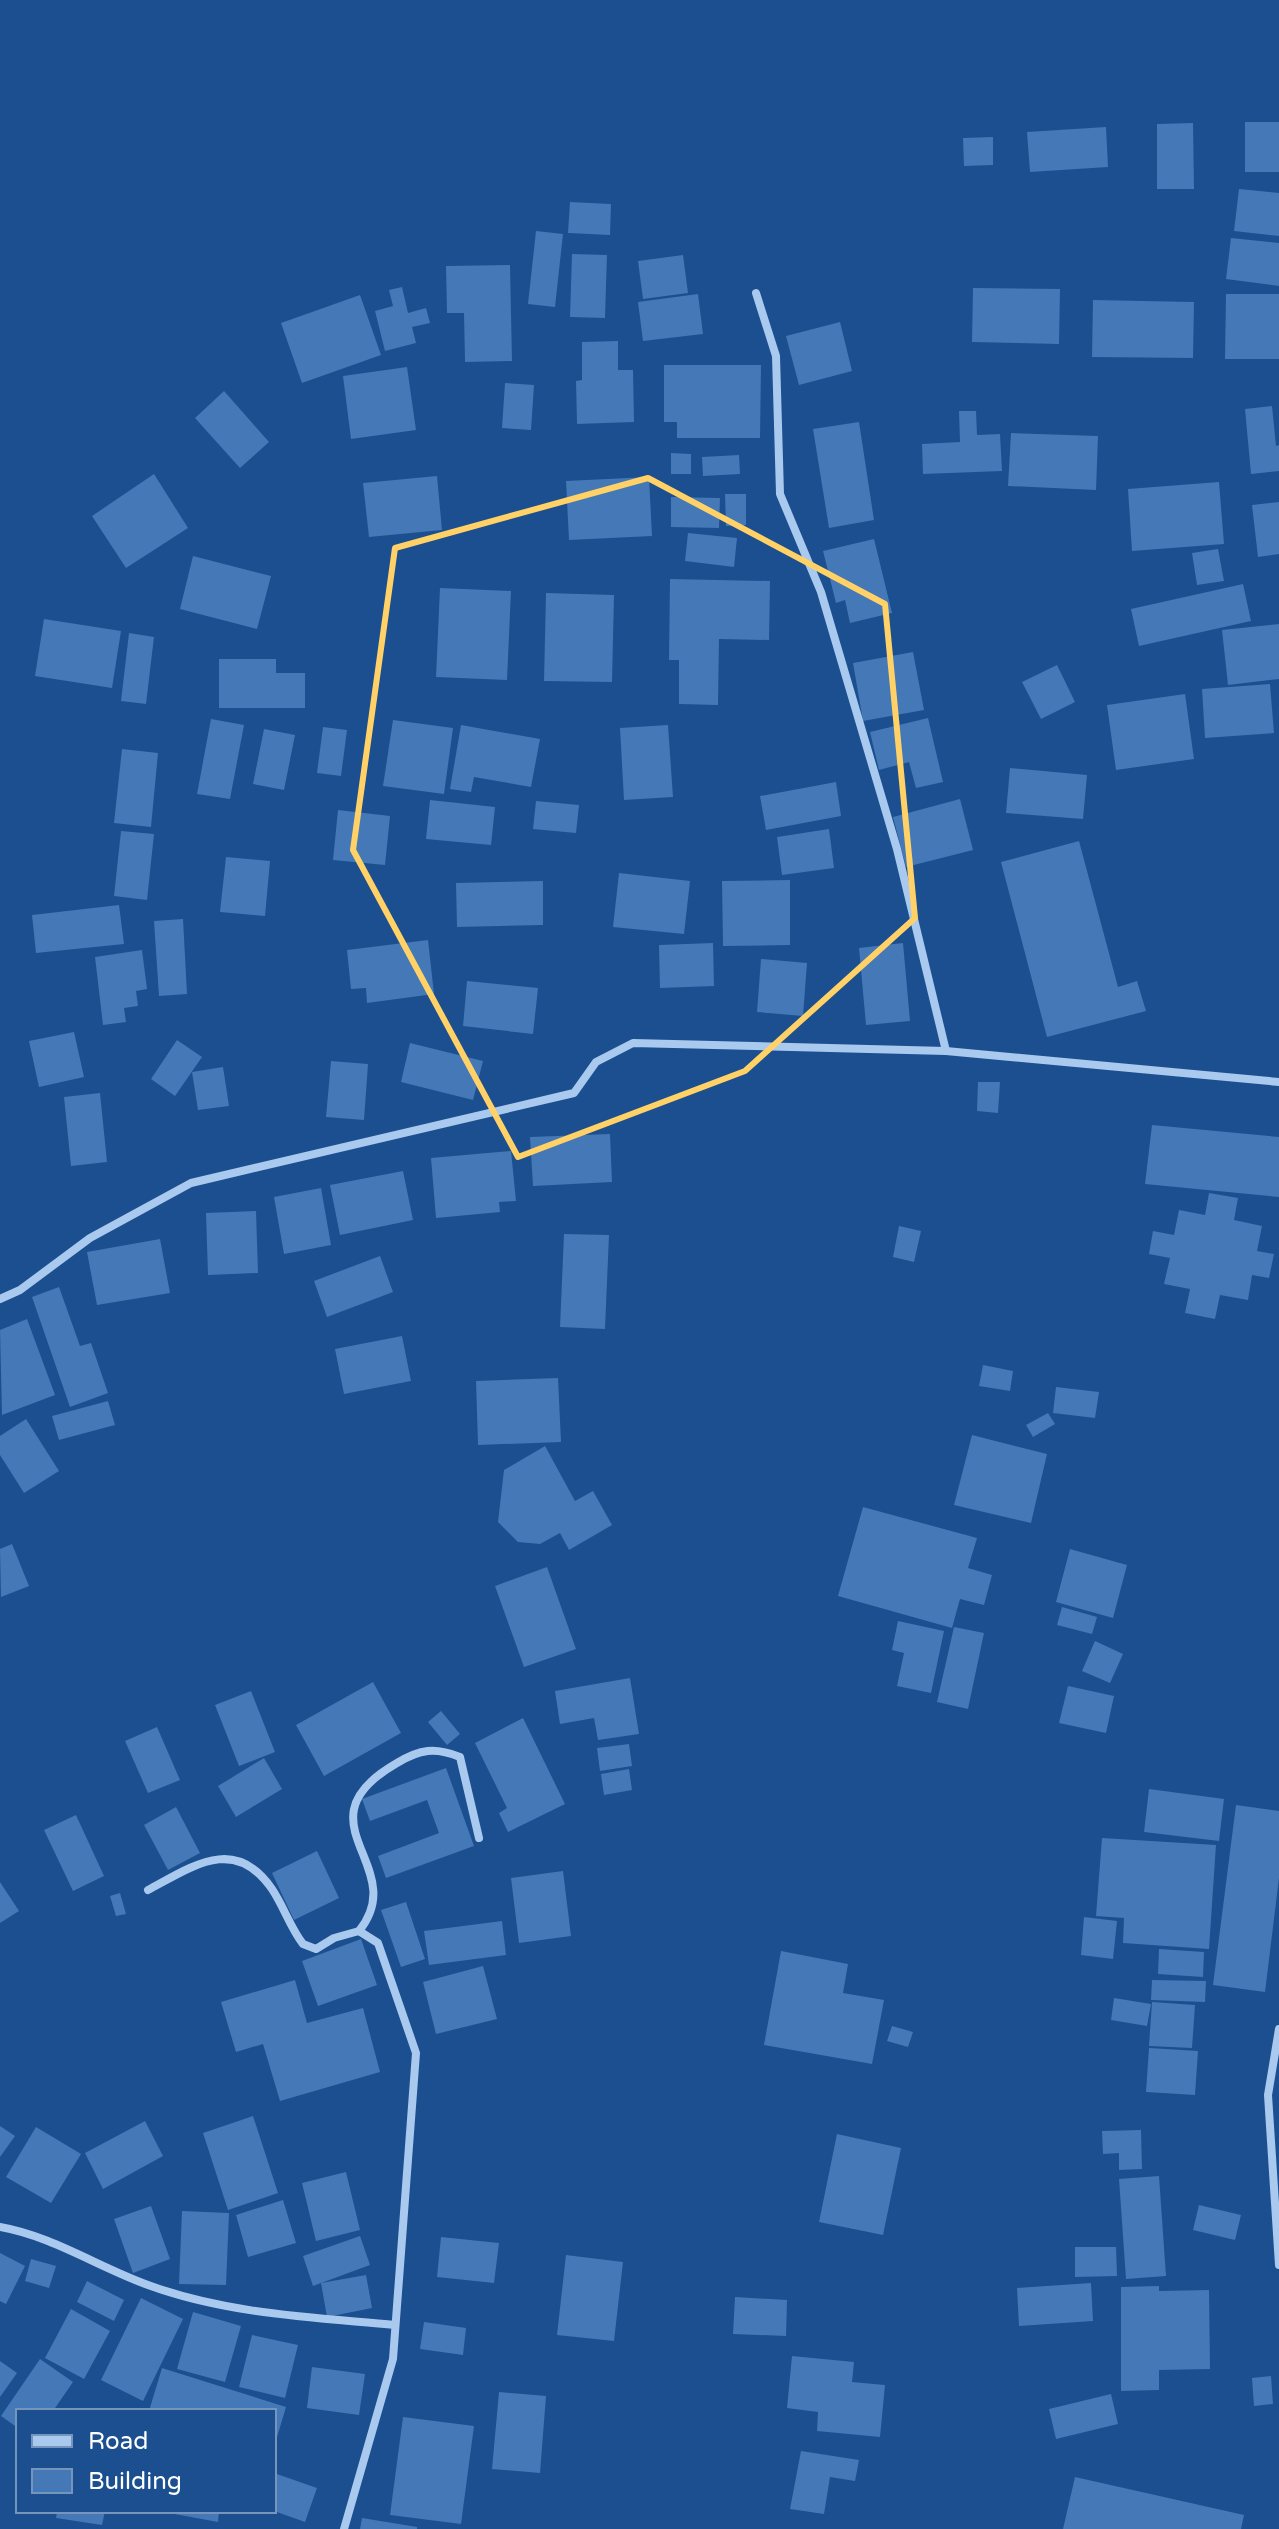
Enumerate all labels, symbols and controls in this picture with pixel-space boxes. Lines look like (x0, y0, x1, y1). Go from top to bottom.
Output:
legend (16, 2409, 276, 2513)
text: Road (88, 2427, 148, 2456)
text: Building (88, 2467, 182, 2496)

